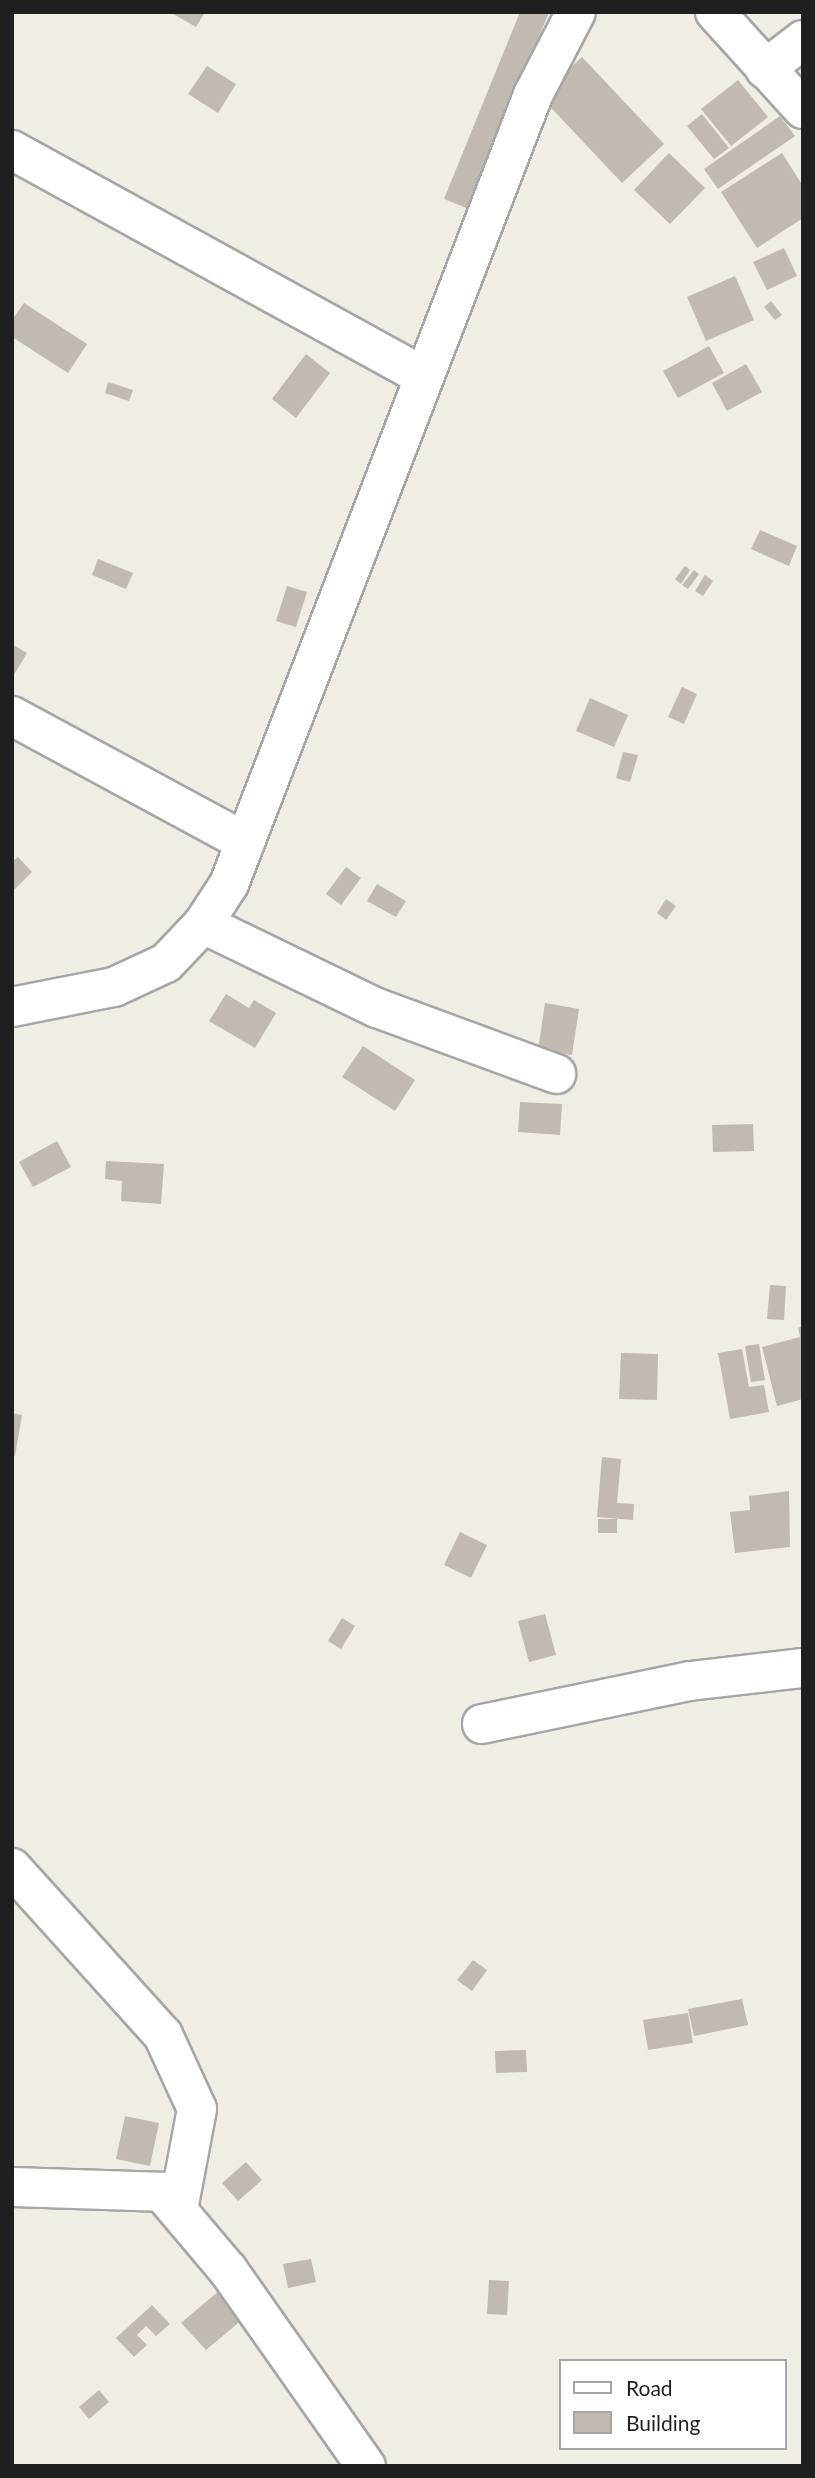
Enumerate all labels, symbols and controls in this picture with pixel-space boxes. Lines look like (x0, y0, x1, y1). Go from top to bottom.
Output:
legend (560, 2359, 787, 2450)
text: Road (626, 2375, 673, 2400)
text: Building (626, 2410, 701, 2435)

